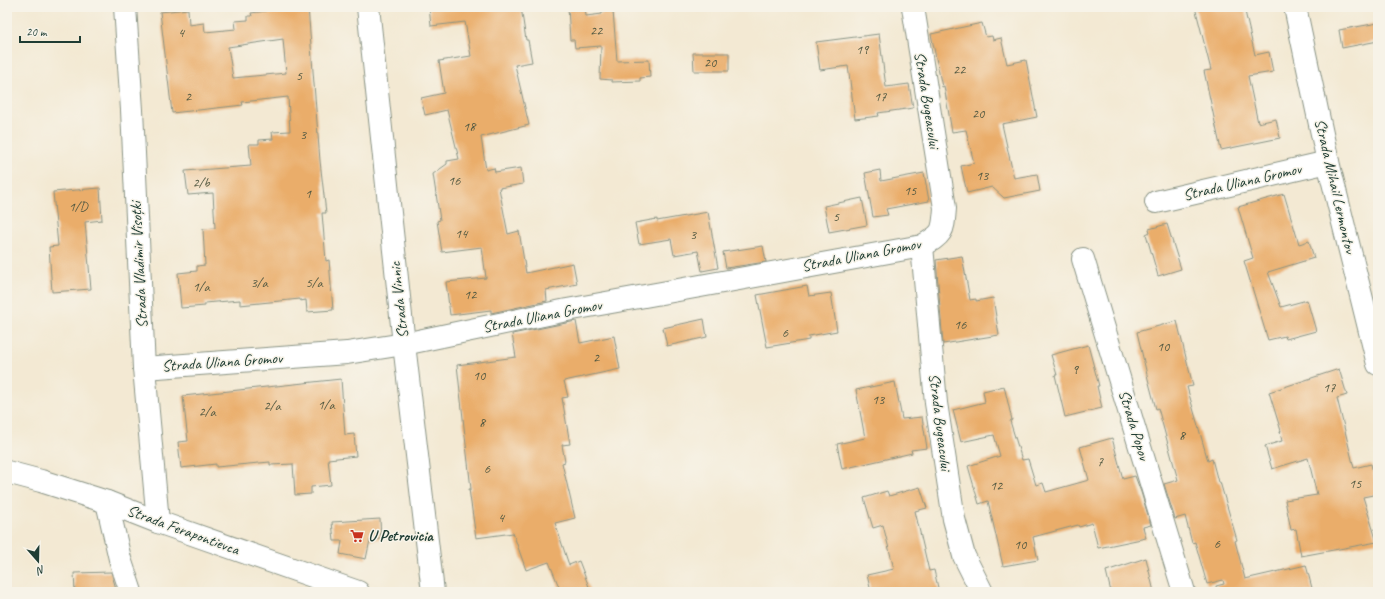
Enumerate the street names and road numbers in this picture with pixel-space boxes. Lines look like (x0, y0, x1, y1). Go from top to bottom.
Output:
street label: Strada Bugeacului (910, 50, 945, 152)
street label: Strada Mihail Lermontov (1310, 117, 1361, 257)
street label: Strada Uliana Gromov (1181, 158, 1305, 205)
street label: Strada Vladimir Vîsoțki (126, 199, 152, 329)
street label: Strada Uliana Gromov (800, 233, 924, 276)
street label: Strada Vinnic (385, 260, 413, 339)
street label: Strada Uliana Gromov (481, 294, 605, 337)
street label: Strada Uliana Gromov (161, 348, 285, 376)
street label: Strada Bugeacului (924, 372, 956, 474)
street label: Strada Popov (1114, 387, 1155, 464)
street label: Strada Ferapontievca (124, 500, 243, 560)

